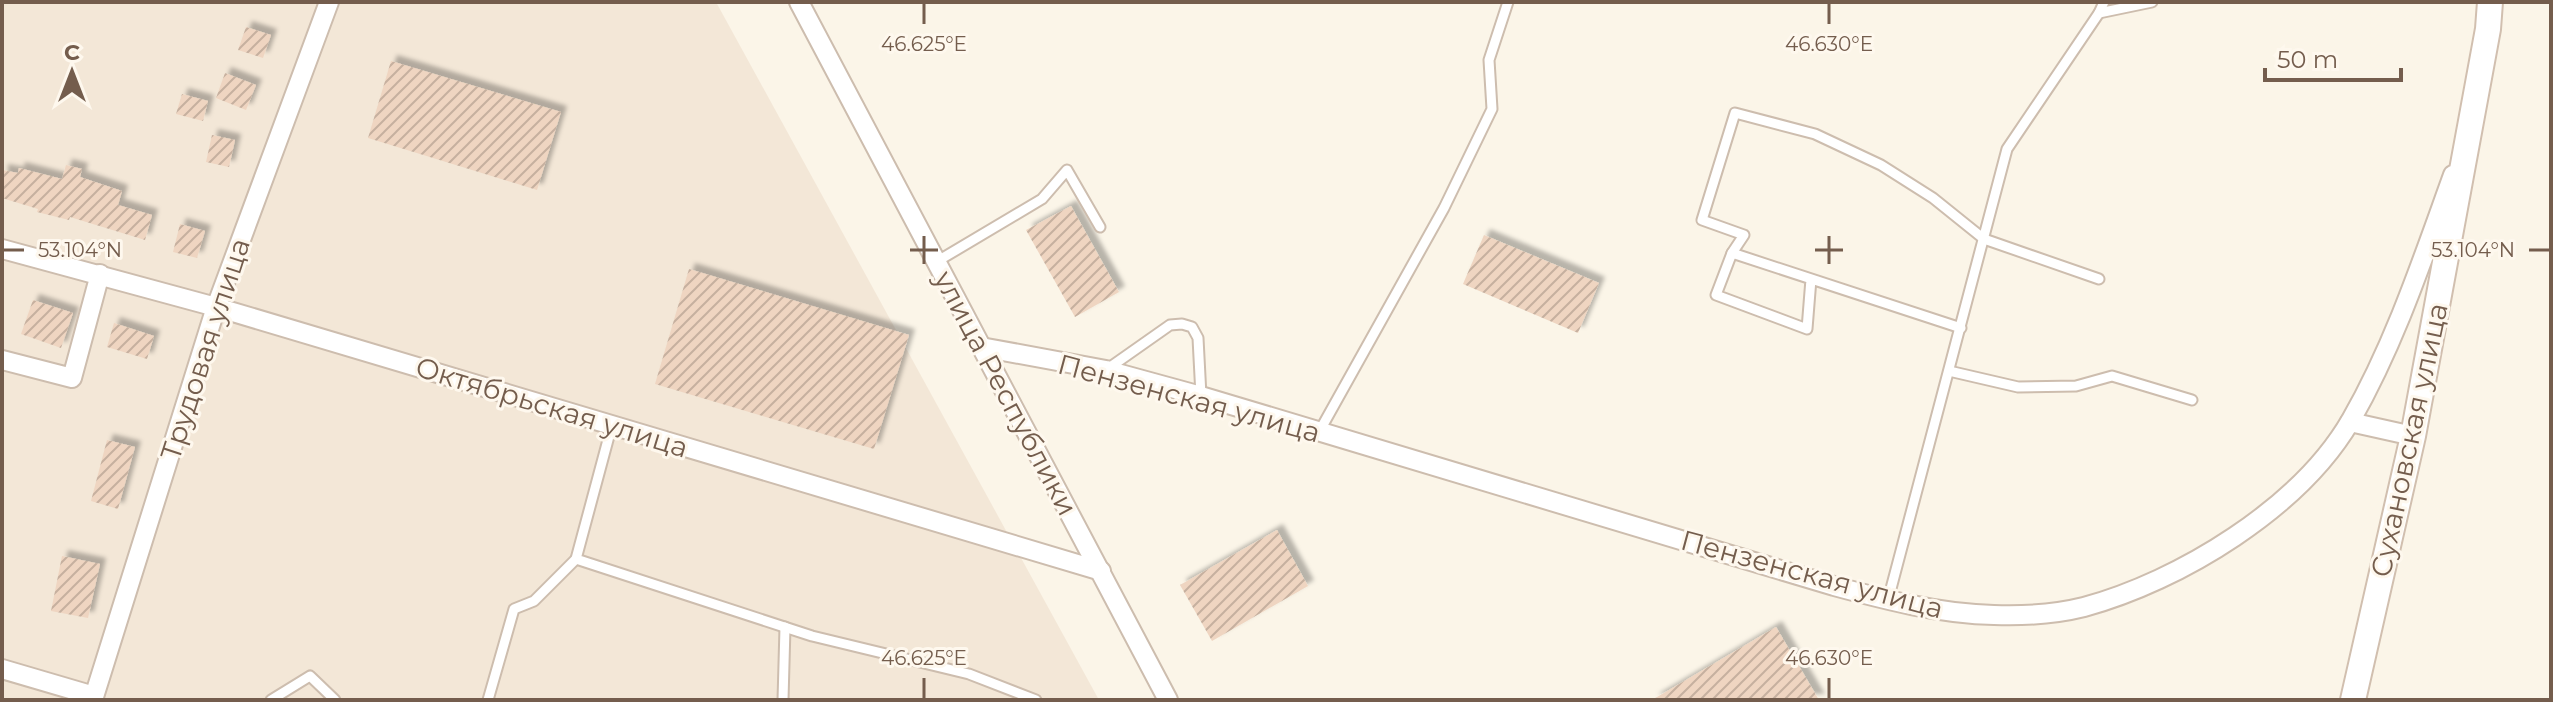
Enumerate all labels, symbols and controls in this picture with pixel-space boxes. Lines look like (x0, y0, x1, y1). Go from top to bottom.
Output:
north arrow (32, 32, 112, 112)
text: 46.625°E (881, 32, 967, 56)
text: 46.630°E (1785, 32, 1873, 56)
scale bar (2265, 32, 2401, 82)
text: С (64, 39, 80, 66)
text: 50 m (2277, 45, 2338, 74)
street label: Трудовая улица (153, 234, 257, 464)
text: 53.104°N (38, 238, 122, 262)
text: 53.104°N (2431, 238, 2515, 262)
street label: улица Республики (927, 264, 1085, 521)
street label: Сухановская улица (2363, 300, 2455, 580)
street label: Пензенская улица (1054, 347, 1324, 449)
street label: Октябрьская улица (412, 349, 692, 465)
street label: Пензенская улица (1677, 523, 1947, 625)
text: 46.625°E (881, 646, 967, 670)
text: 46.630°E (1785, 646, 1873, 670)

